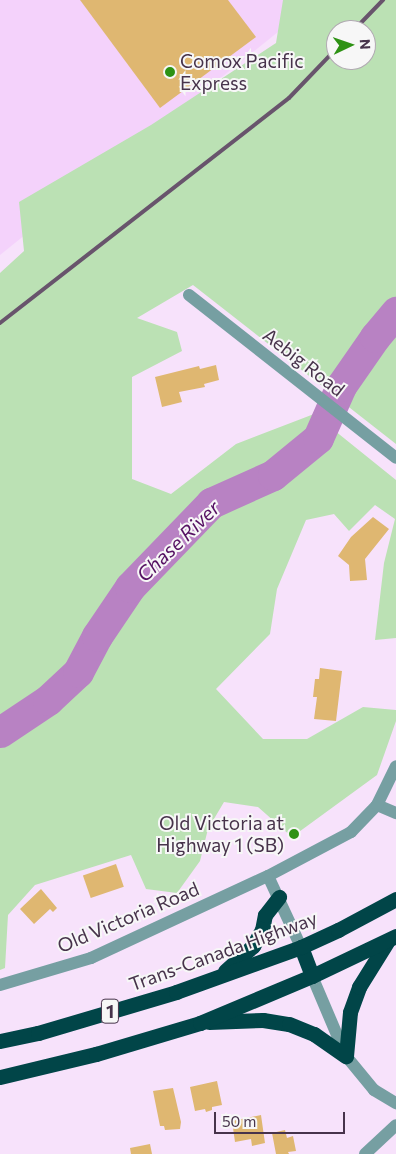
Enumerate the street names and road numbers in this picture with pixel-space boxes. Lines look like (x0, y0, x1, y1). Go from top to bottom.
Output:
street label: Aebig Road (259, 323, 349, 401)
street label: Old Victoria Road (54, 877, 202, 957)
street label: Trans-Canada Highway (126, 906, 320, 996)
road number: 1 (100, 996, 120, 1026)

